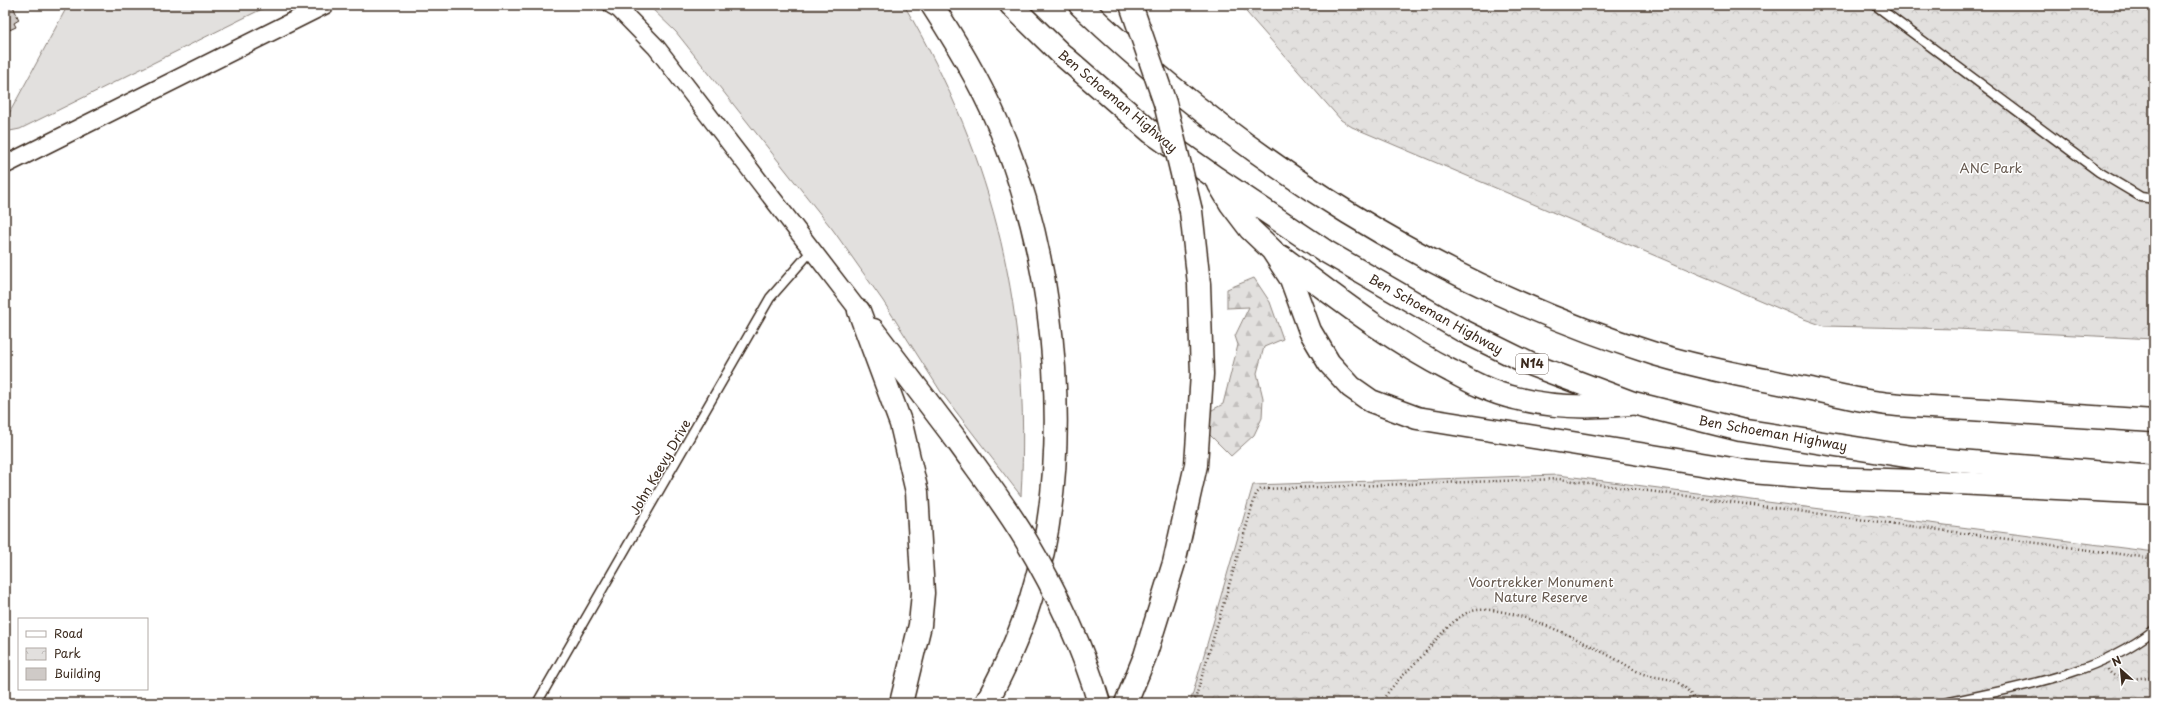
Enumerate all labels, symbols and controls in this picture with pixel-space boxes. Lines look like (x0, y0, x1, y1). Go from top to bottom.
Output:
street label: Ben Schoeman Highway (1055, 45, 1182, 156)
park label: ANC Park (1960, 158, 2022, 177)
street label: Ben Schoeman Highway (1366, 269, 1507, 358)
road number: N14 (1516, 354, 1548, 374)
street label: Ben Schoeman Highway (1697, 410, 1849, 455)
street label: John Keevy Drive (624, 415, 695, 518)
park label: Voortrekker Monument Nature Reserve (1469, 572, 1613, 606)
legend (18, 618, 148, 690)
text: Road (54, 624, 83, 642)
text: Park (54, 644, 81, 662)
north arrow (2101, 650, 2141, 690)
text: N (2108, 651, 2124, 670)
text: Building (54, 664, 101, 682)

